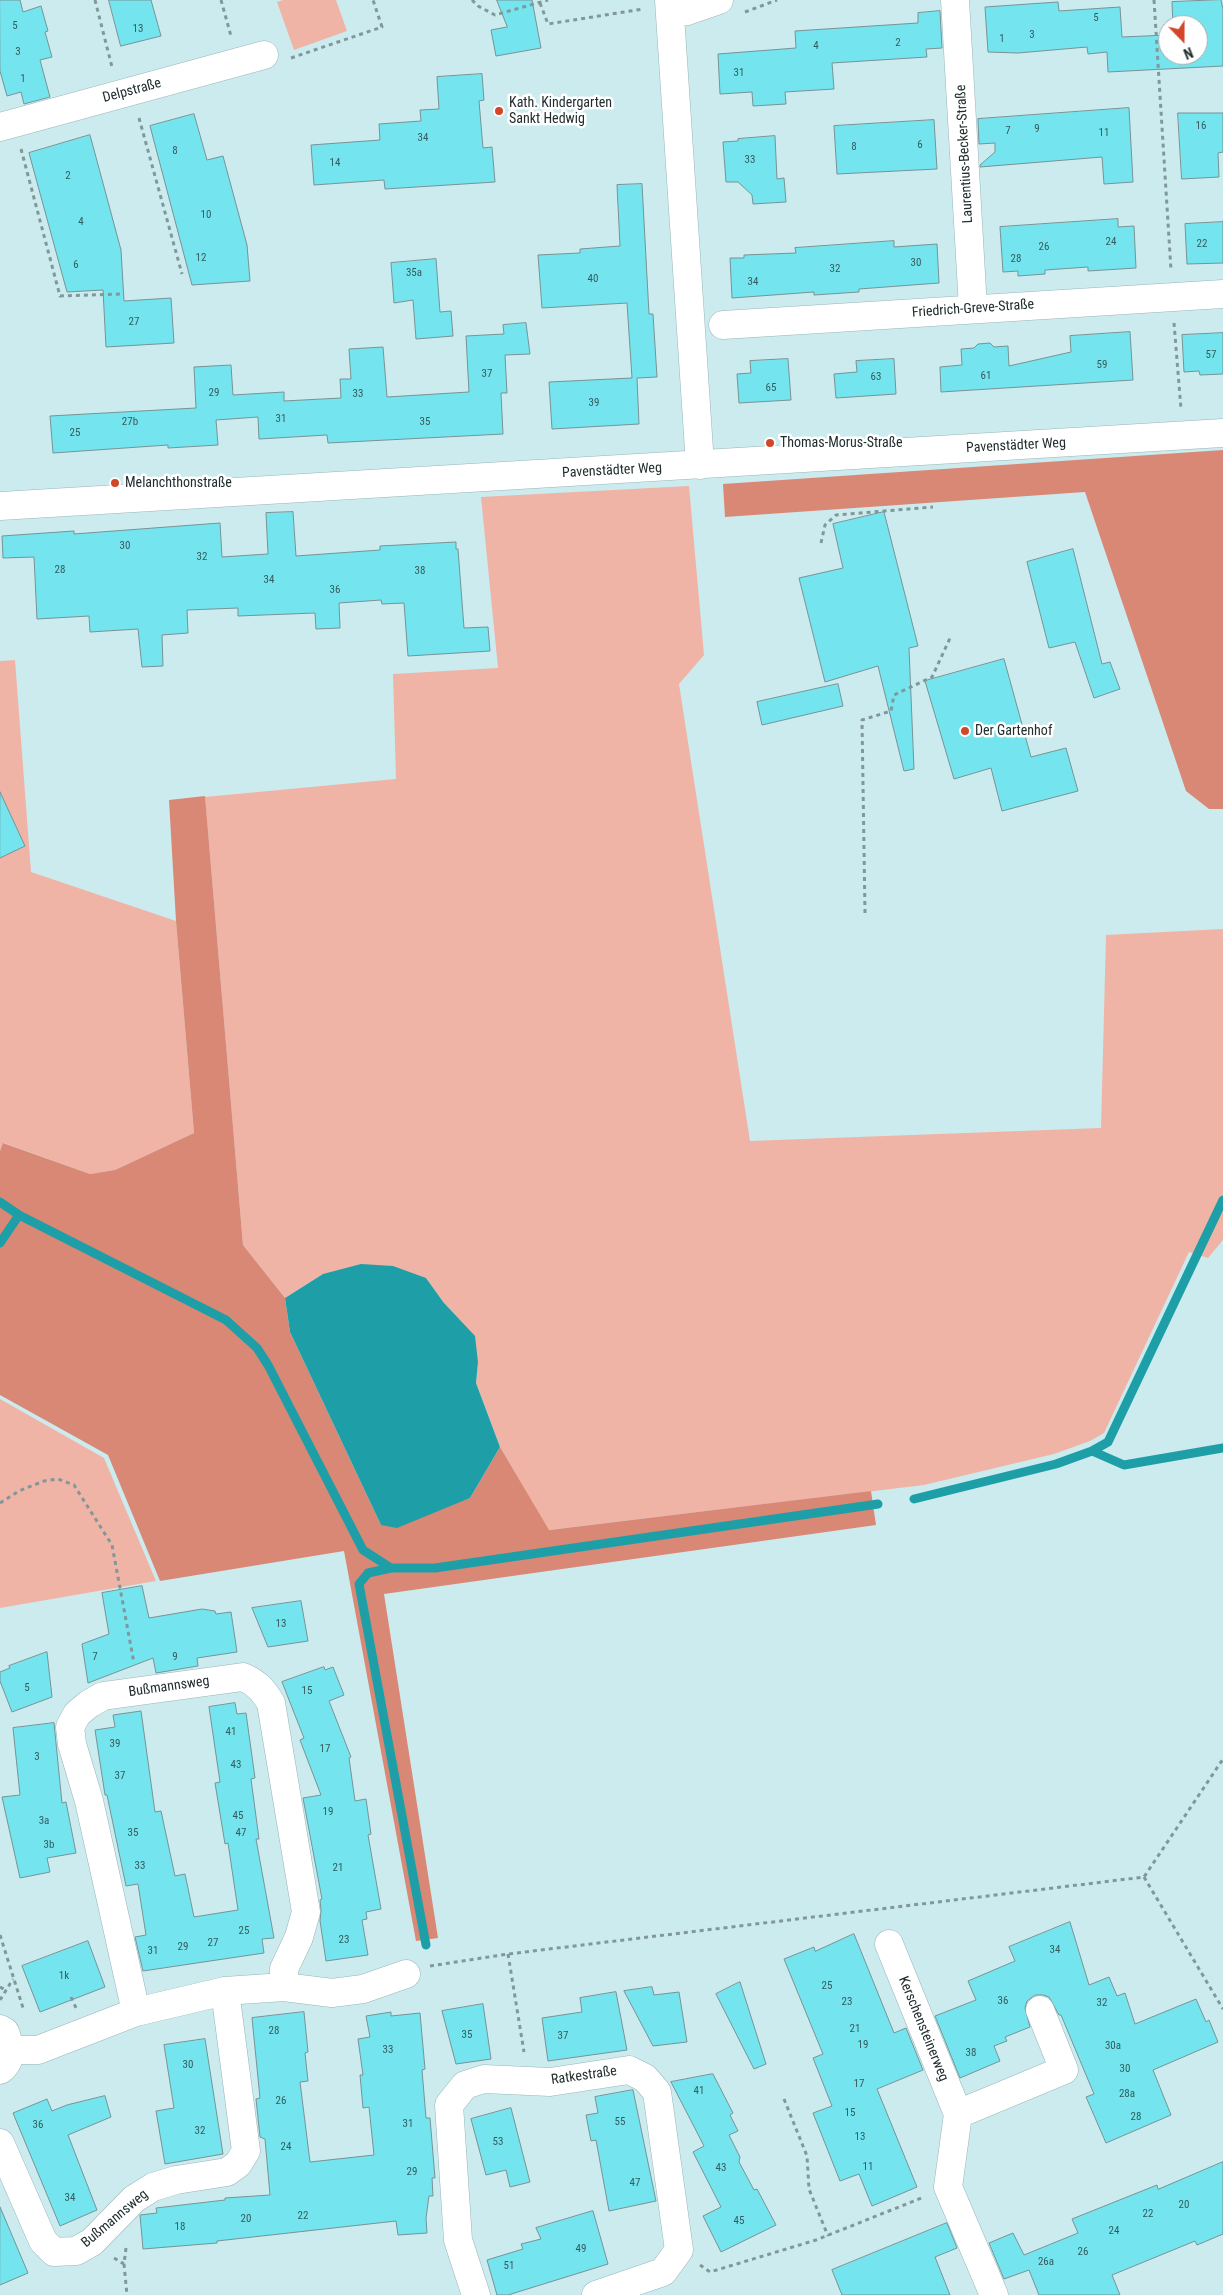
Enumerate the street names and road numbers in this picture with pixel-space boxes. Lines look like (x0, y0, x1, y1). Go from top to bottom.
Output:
street label: Delpstraße (101, 75, 163, 107)
street label: Laurentius-Becker-Straße (953, 84, 977, 224)
street label: Friedrich-Greve-Straße (911, 296, 1035, 322)
street label: Pavenstädter Weg (966, 435, 1066, 457)
street label: Pavenstädter Weg (562, 460, 662, 482)
street label: Bußmannsweg (127, 1673, 211, 1701)
street label: Kerschensteinerweg (894, 1974, 952, 2084)
street label: Ratkestraße (550, 2063, 618, 2089)
street label: Bußmannsweg (78, 2186, 152, 2252)

